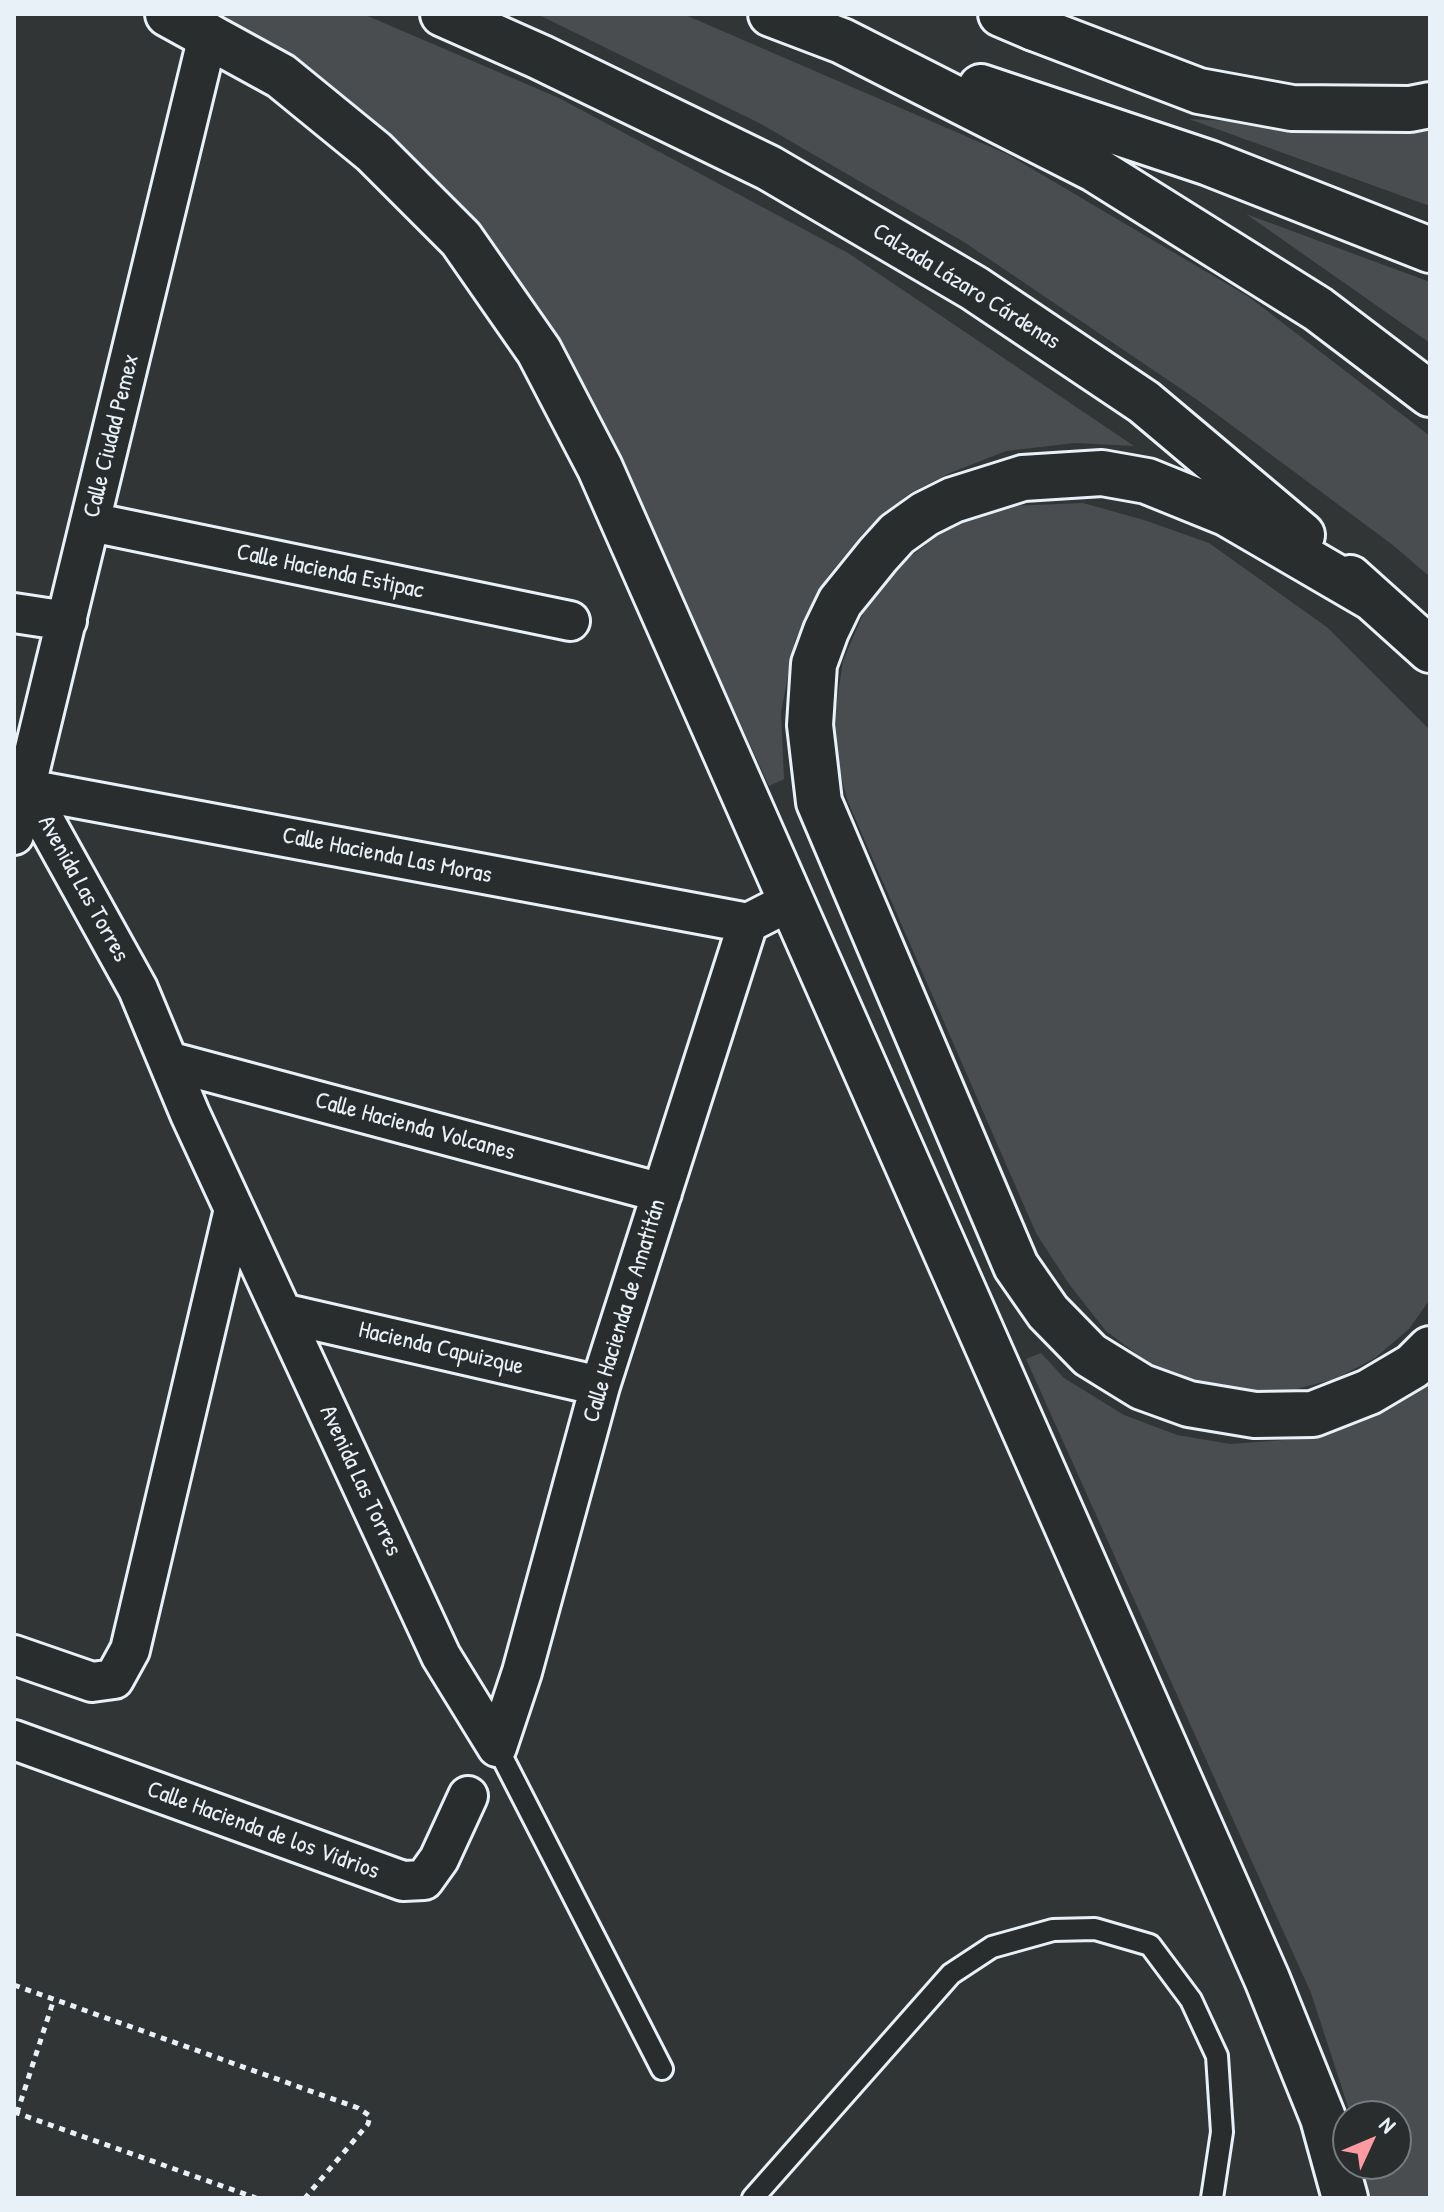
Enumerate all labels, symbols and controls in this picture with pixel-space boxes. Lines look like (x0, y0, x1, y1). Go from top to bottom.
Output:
street label: Calzada Lázaro Cárdenas (867, 218, 1065, 356)
street label: Calle Ciudad Pemex (78, 351, 146, 521)
street label: Calle Hacienda Estipac (234, 538, 426, 606)
street label: Avenida Las Torres (31, 811, 135, 967)
street label: Calle Hacienda Las Moras (280, 822, 494, 890)
street label: Calle Hacienda Volcanes (312, 1086, 518, 1168)
street label: Calle Hacienda de Amatitán (577, 1196, 673, 1426)
street label: Hacienda Capuizque (356, 1316, 526, 1382)
street label: Avenida Las Torres (313, 1401, 407, 1561)
street label: Calle Hacienda de los Vidrios (143, 1776, 383, 1886)
north arrow (1332, 2100, 1412, 2180)
text: N (1373, 2110, 1403, 2139)

